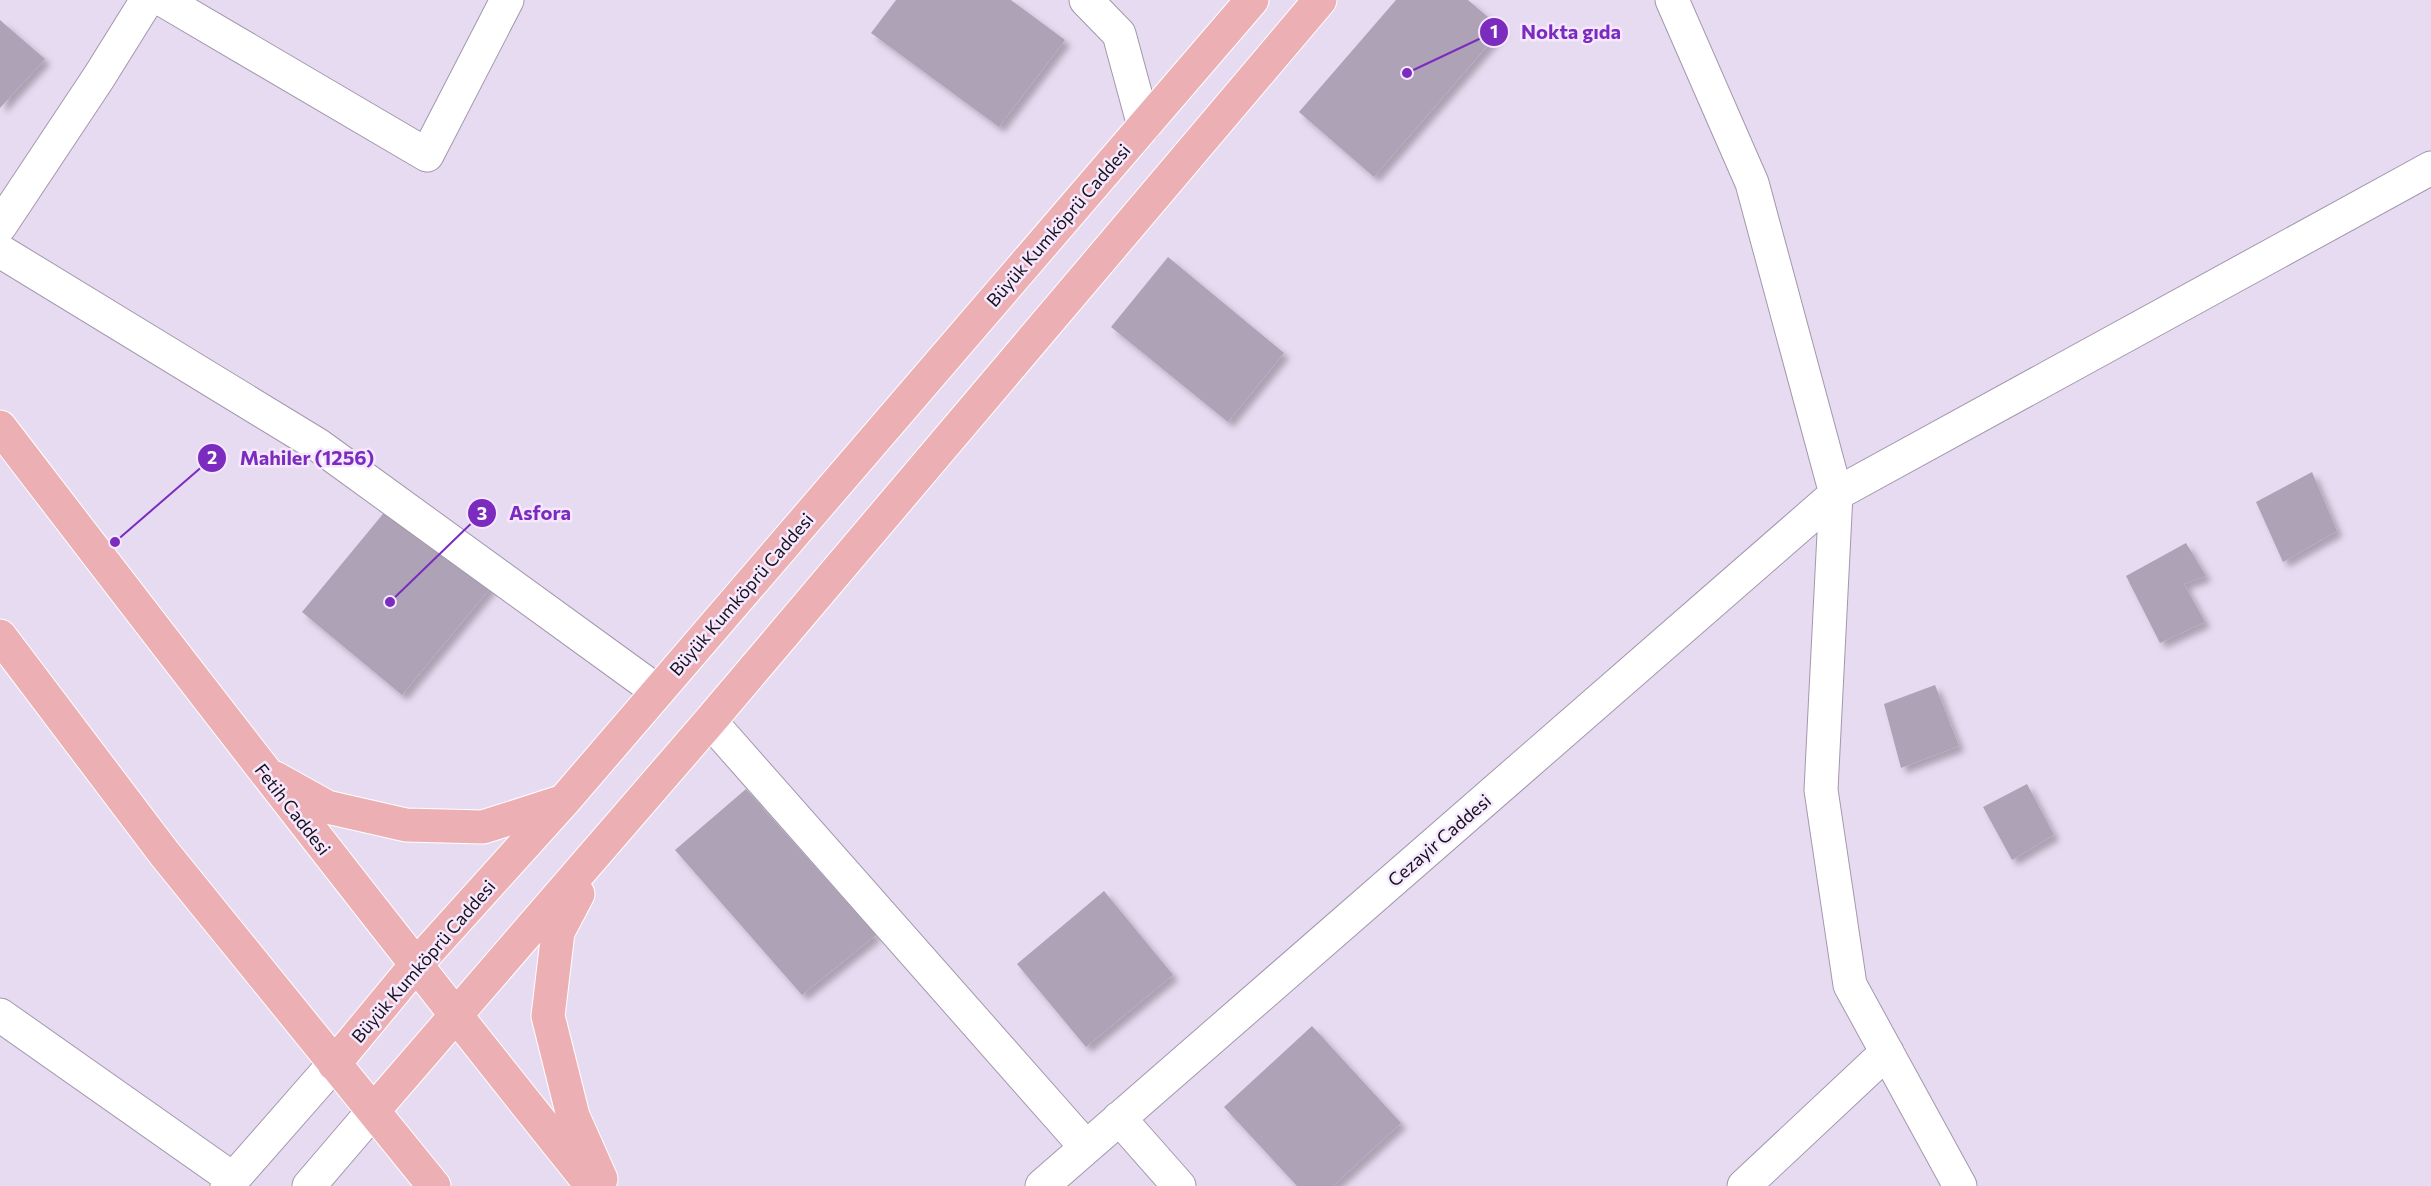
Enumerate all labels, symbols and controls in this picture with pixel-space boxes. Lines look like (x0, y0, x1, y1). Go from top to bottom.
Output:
callout: Nokta gıda (1479, 13, 1633, 51)
text: Nokta gıda (1521, 19, 1621, 43)
text: 1 (1490, 20, 1498, 42)
street label: Büyük Kumköprü Caddesi (981, 139, 1135, 311)
callout: Mahiler (1256) (197, 439, 386, 477)
text: Mahiler (1256) (240, 445, 374, 469)
text: 2 (207, 446, 217, 468)
callout: Asfora (467, 494, 583, 532)
text: Asfora (509, 500, 571, 524)
text: 3 (477, 502, 487, 524)
street label: Büyük Kumköprü Caddesi (664, 508, 818, 680)
street label: Fetih Caddesi (250, 759, 336, 859)
street label: Cezayir Caddesi (1383, 789, 1495, 891)
street label: Büyük Kumköprü Caddesi (346, 875, 500, 1047)

